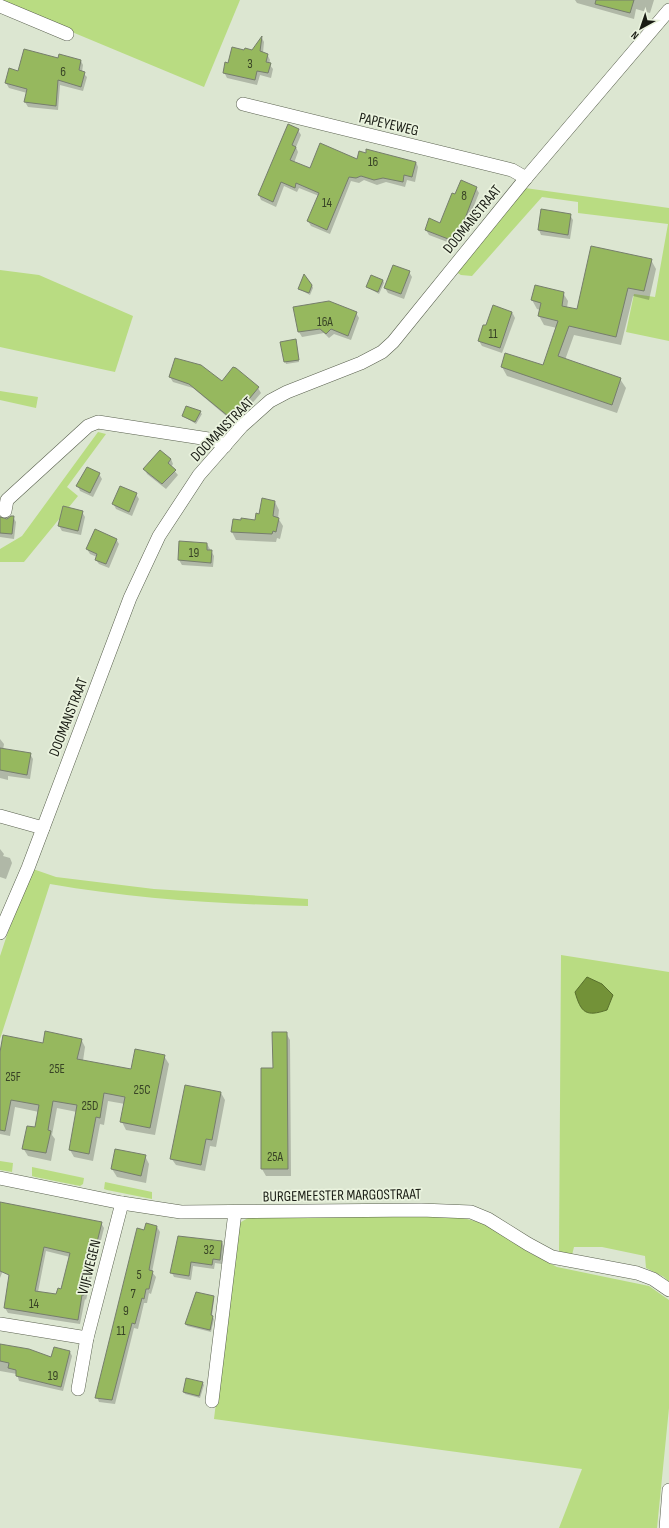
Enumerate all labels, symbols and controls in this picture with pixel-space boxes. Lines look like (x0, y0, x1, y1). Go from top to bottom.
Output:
north arrow (621, 8, 661, 48)
text: N (628, 28, 641, 42)
house number: 3 (247, 56, 253, 72)
house number: 6 (60, 64, 66, 80)
street label: PAPEYEWEG (357, 108, 421, 141)
house number: 16 (368, 154, 378, 170)
street label: DOOMANSTRAAT (439, 181, 506, 258)
house number: 8 (461, 188, 467, 204)
house number: 14 (322, 195, 333, 211)
house number: 16A (317, 314, 333, 330)
house number: 11 (488, 326, 498, 342)
street label: DOOMANSTRAAT (187, 393, 258, 466)
house number: 19 (189, 545, 199, 561)
street label: DOOMANSTRAAT (45, 675, 92, 759)
house number: 25E (49, 1061, 65, 1077)
house number: 25F (5, 1069, 21, 1085)
house number: 25C (134, 1082, 150, 1098)
house number: 25D (82, 1098, 98, 1114)
house number: 25A (267, 1149, 283, 1165)
street label: BURGEMEESTER MARGOSTRAAT (263, 1185, 421, 1206)
street label: VIJFWEGEN (73, 1238, 105, 1297)
house number: 32 (204, 1242, 214, 1258)
house number: 5 (136, 1267, 142, 1283)
house number: 7 (130, 1286, 136, 1302)
house number: 14 (29, 1296, 40, 1312)
house number: 9 (123, 1303, 129, 1319)
house number: 11 (116, 1323, 126, 1339)
house number: 19 (48, 1368, 58, 1384)

